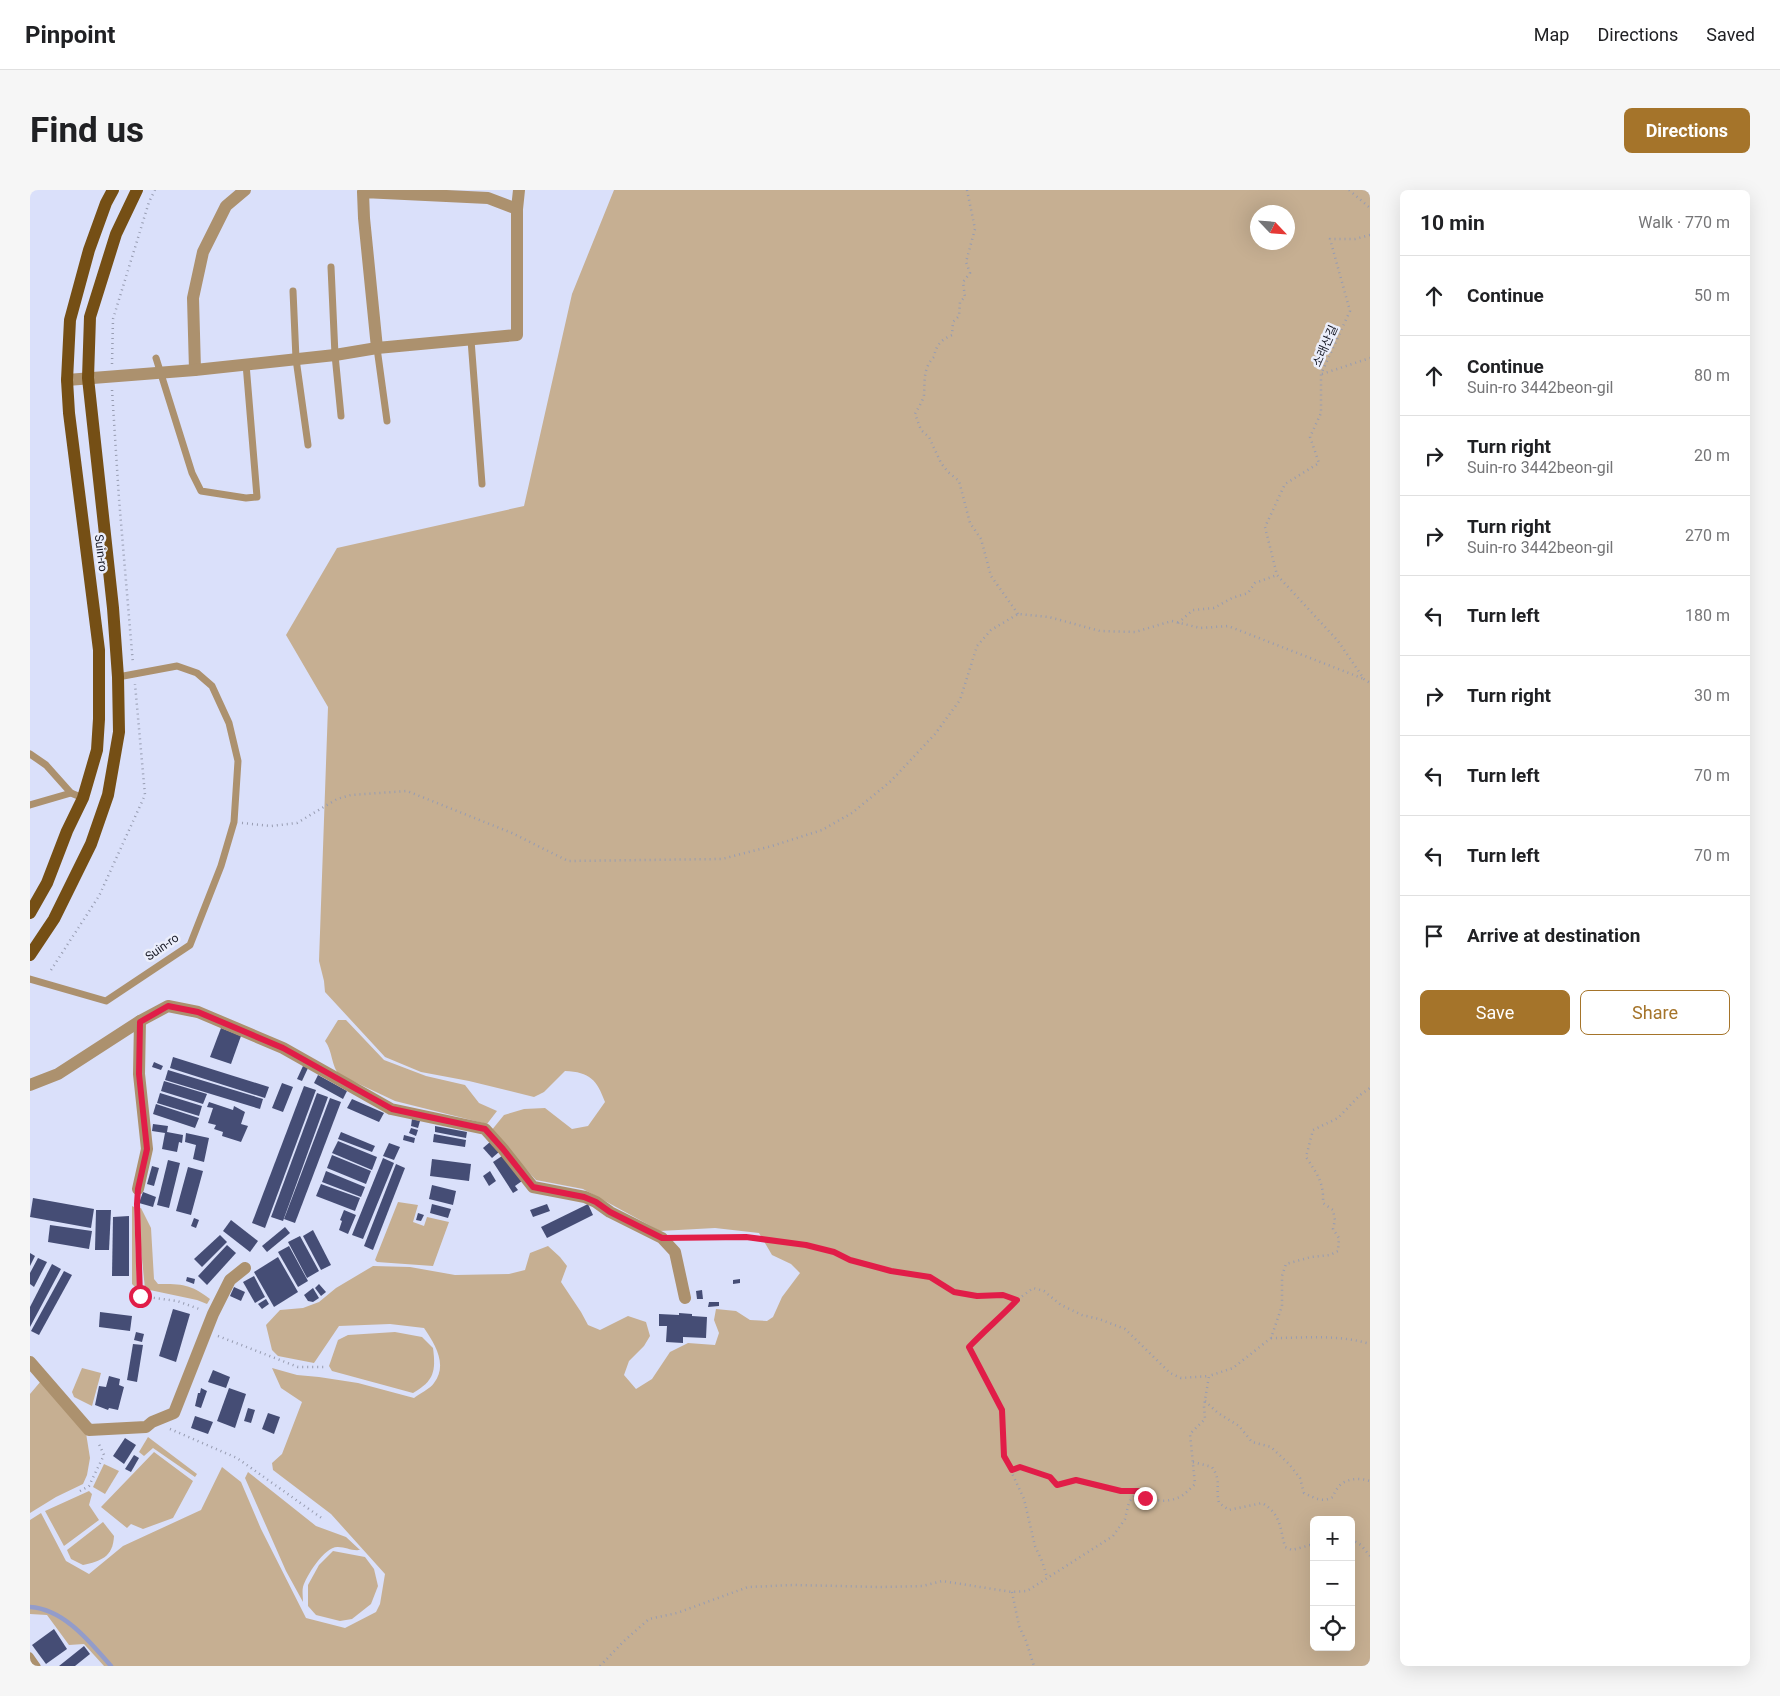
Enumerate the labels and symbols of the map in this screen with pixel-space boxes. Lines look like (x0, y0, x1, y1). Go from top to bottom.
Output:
north arrow (1250, 205, 1295, 250)
street label: 소래산길 (1310, 323, 1340, 369)
street label: Suin-ro (92, 534, 110, 573)
street label: Suin-ro (143, 930, 181, 963)
route start (129, 1285, 152, 1308)
route end (1134, 1487, 1157, 1510)

